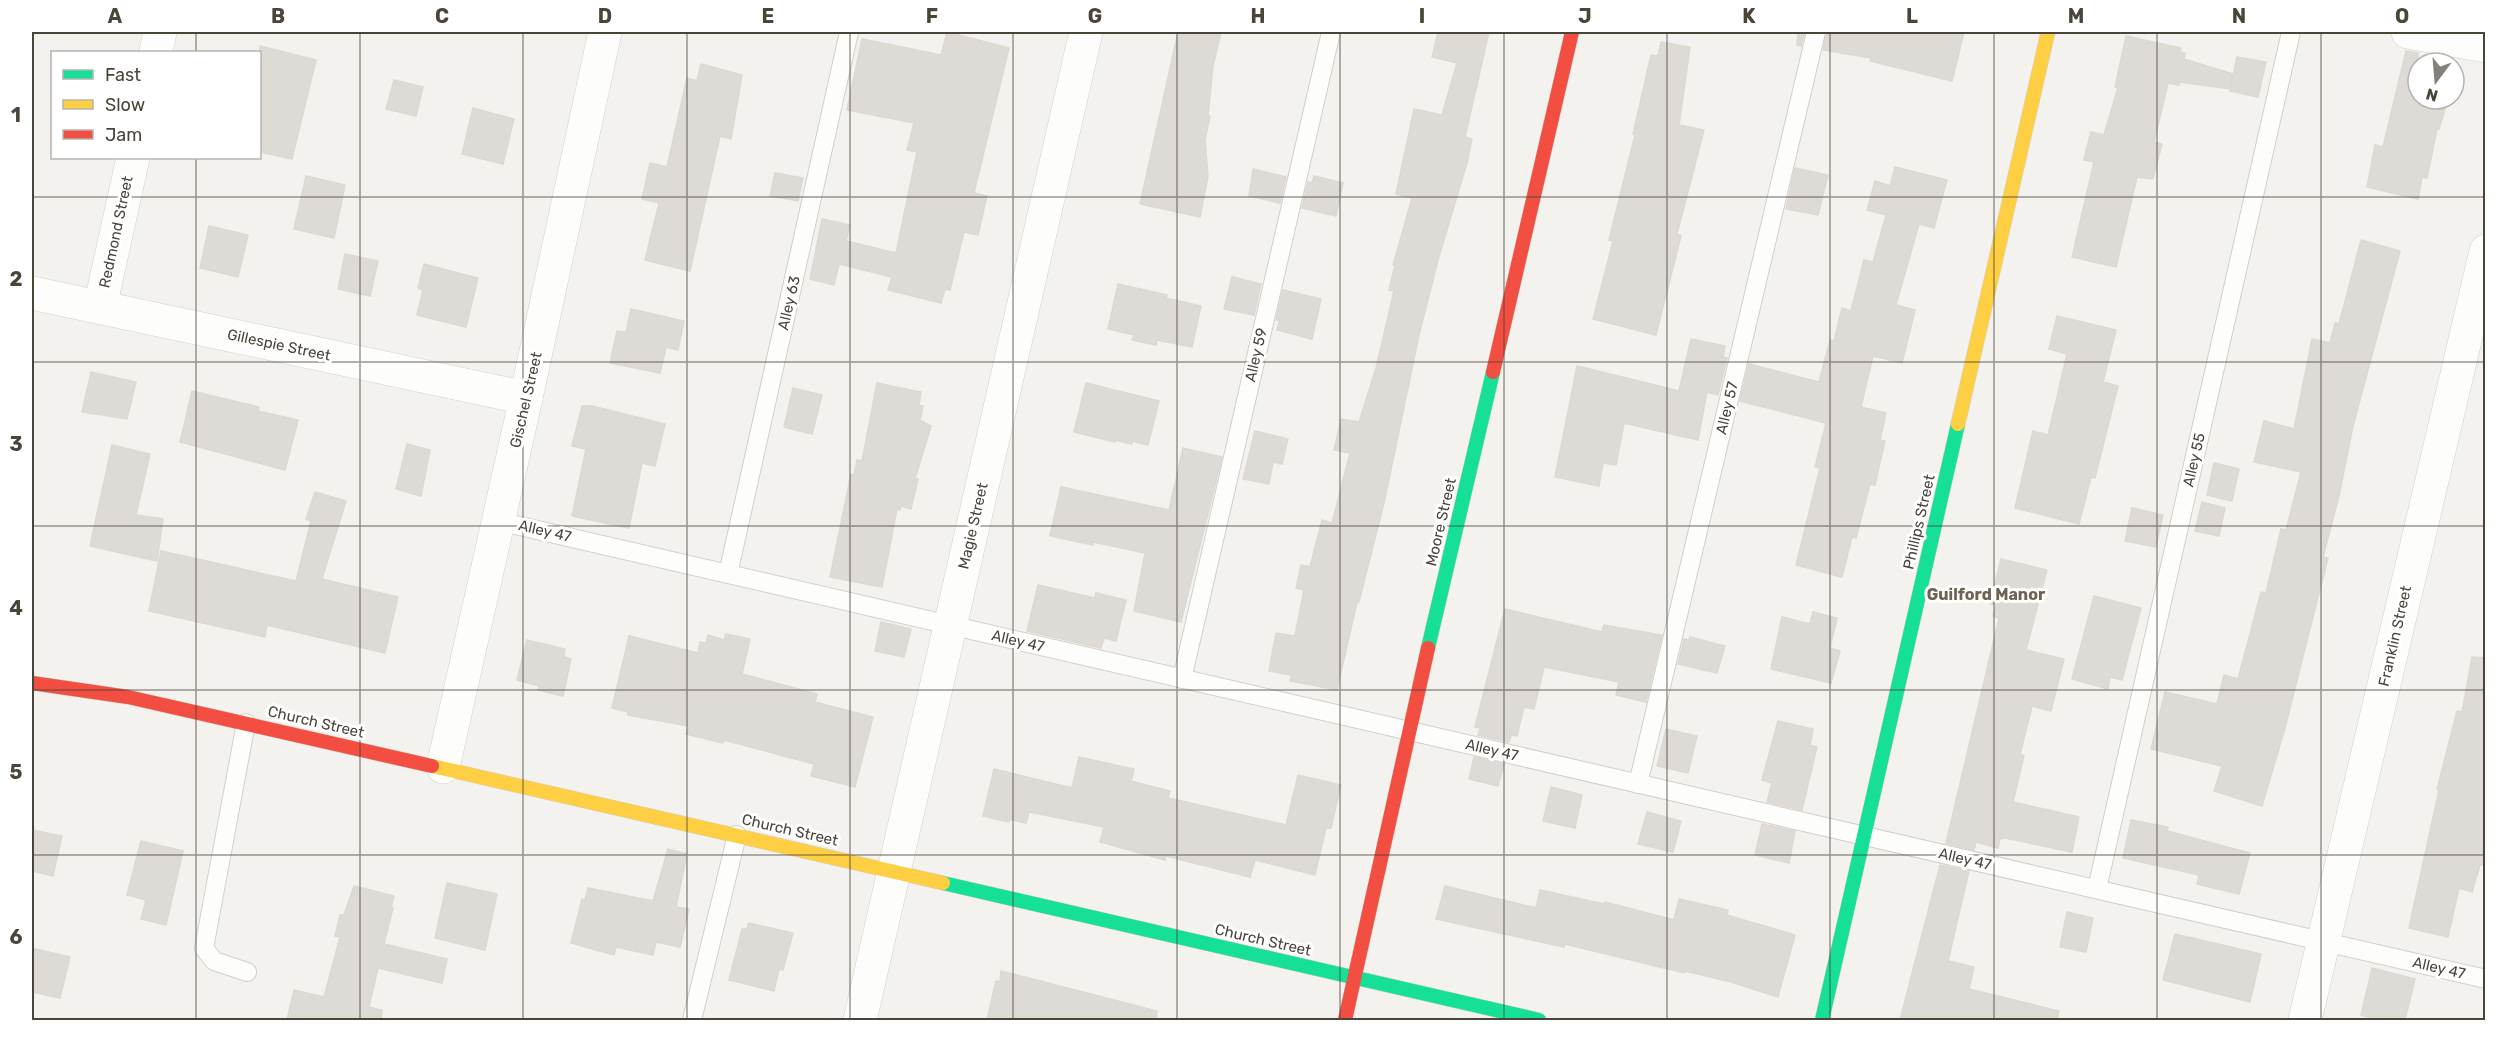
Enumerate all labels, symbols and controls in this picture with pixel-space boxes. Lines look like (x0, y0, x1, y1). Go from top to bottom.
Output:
text: A (108, 4, 123, 28)
text: B (271, 4, 285, 28)
text: C (435, 4, 449, 28)
text: D (598, 4, 612, 28)
text: E (762, 4, 774, 28)
text: F (926, 4, 938, 28)
text: G (1088, 4, 1102, 28)
text: H (1251, 4, 1265, 28)
text: I (1419, 4, 1425, 28)
text: J (1578, 4, 1592, 28)
text: K (1742, 4, 1756, 28)
text: L (1906, 4, 1918, 28)
text: M (2068, 4, 2084, 28)
text: N (2232, 4, 2246, 28)
text: O (2395, 4, 2409, 28)
legend (51, 51, 261, 159)
north arrow (2406, 51, 2466, 111)
text: Fast (105, 64, 141, 86)
text: N (2424, 84, 2440, 106)
text: Slow (105, 94, 145, 116)
text: 1 (11, 103, 21, 127)
text: Jam (105, 124, 142, 146)
street label: Redmond Street (95, 174, 137, 290)
text: 2 (10, 267, 23, 291)
street label: Alley 63 (774, 274, 804, 332)
street label: Gillespie Street (226, 325, 332, 365)
street label: Alley 59 (1241, 326, 1271, 384)
street label: Gischel Street (506, 350, 546, 450)
street label: Alley 57 (1712, 380, 1742, 436)
street label: Alley 55 (2179, 431, 2209, 489)
text: 3 (9, 432, 23, 456)
street label: Phillips Street (1899, 473, 1939, 571)
street label: Moore Street (1422, 476, 1460, 568)
street label: Magie Street (954, 481, 992, 571)
street label: Alley 47 (517, 516, 574, 546)
street label: Franklin Street (2375, 584, 2415, 688)
district label: Guilford Manor (1927, 585, 2046, 604)
text: 4 (9, 596, 23, 620)
street label: Alley 47 (990, 626, 1047, 656)
street label: Church Street (266, 702, 366, 742)
street label: Alley 47 (1464, 735, 1521, 765)
text: 5 (10, 760, 23, 784)
street label: Church Street (740, 810, 840, 850)
street label: Alley 47 (1937, 844, 1994, 874)
street label: Church Street (1213, 920, 1313, 960)
text: 6 (9, 925, 23, 949)
street label: Alley 47 (2411, 953, 2468, 983)

